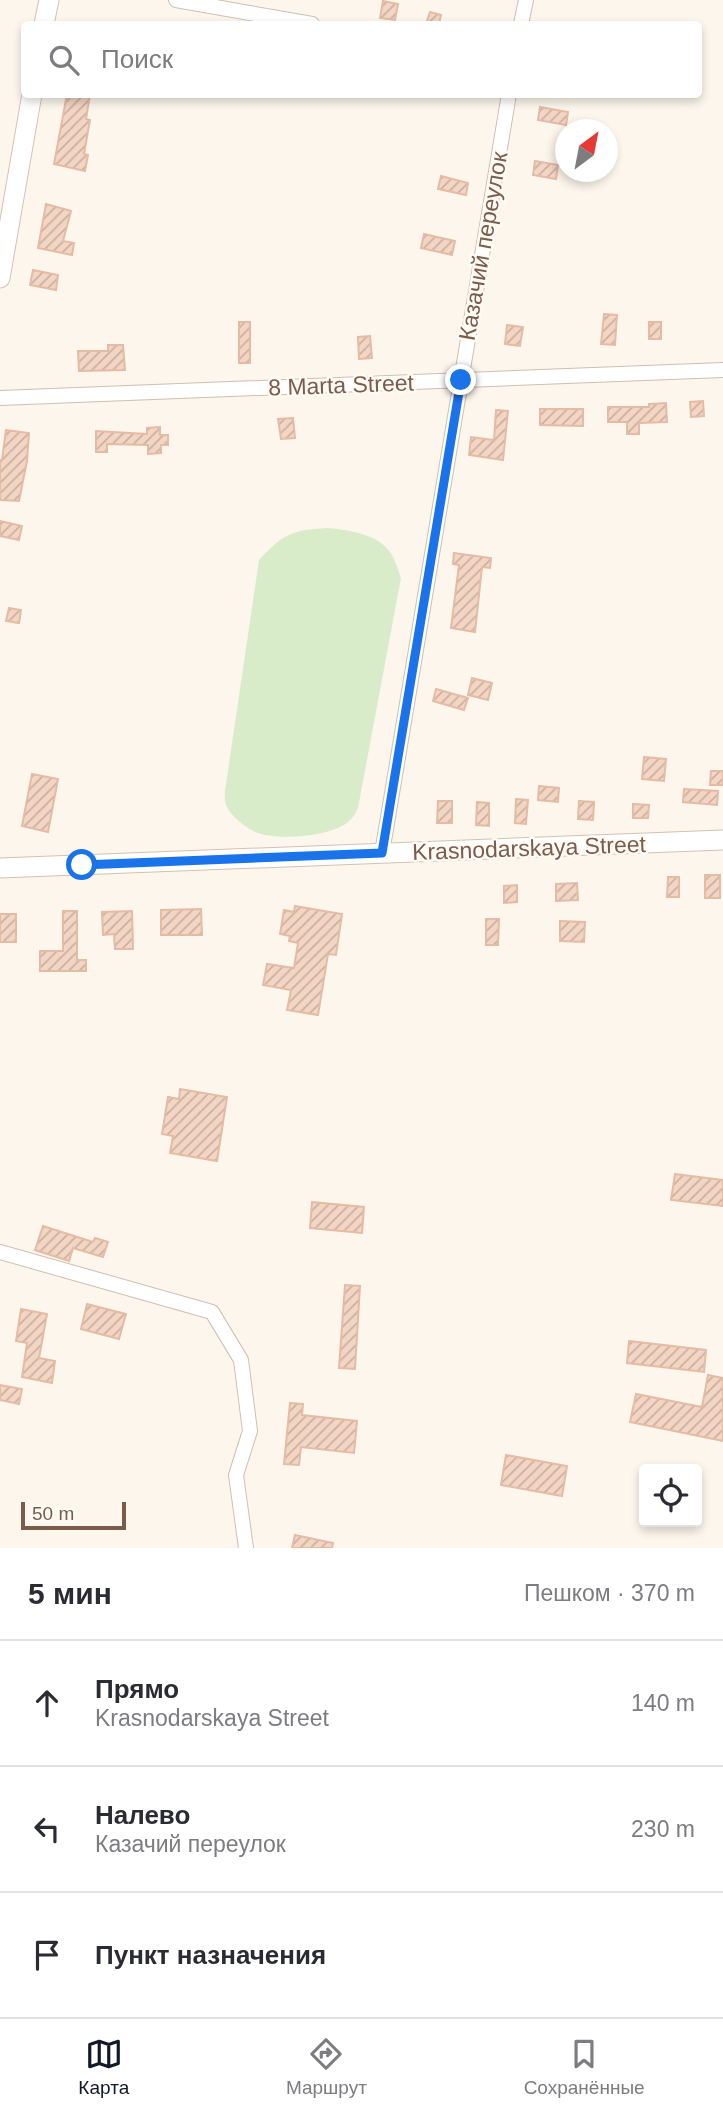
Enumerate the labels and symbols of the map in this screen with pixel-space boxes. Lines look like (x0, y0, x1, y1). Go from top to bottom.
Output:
north arrow (555, 119, 618, 182)
street label: Казачий переулок (454, 149, 513, 342)
route end (445, 364, 476, 395)
street label: 8 Marta Street (268, 369, 415, 401)
street label: Krasnodarskaya Street (412, 831, 647, 865)
route start (66, 849, 97, 880)
scale bar (21, 1499, 126, 1531)

